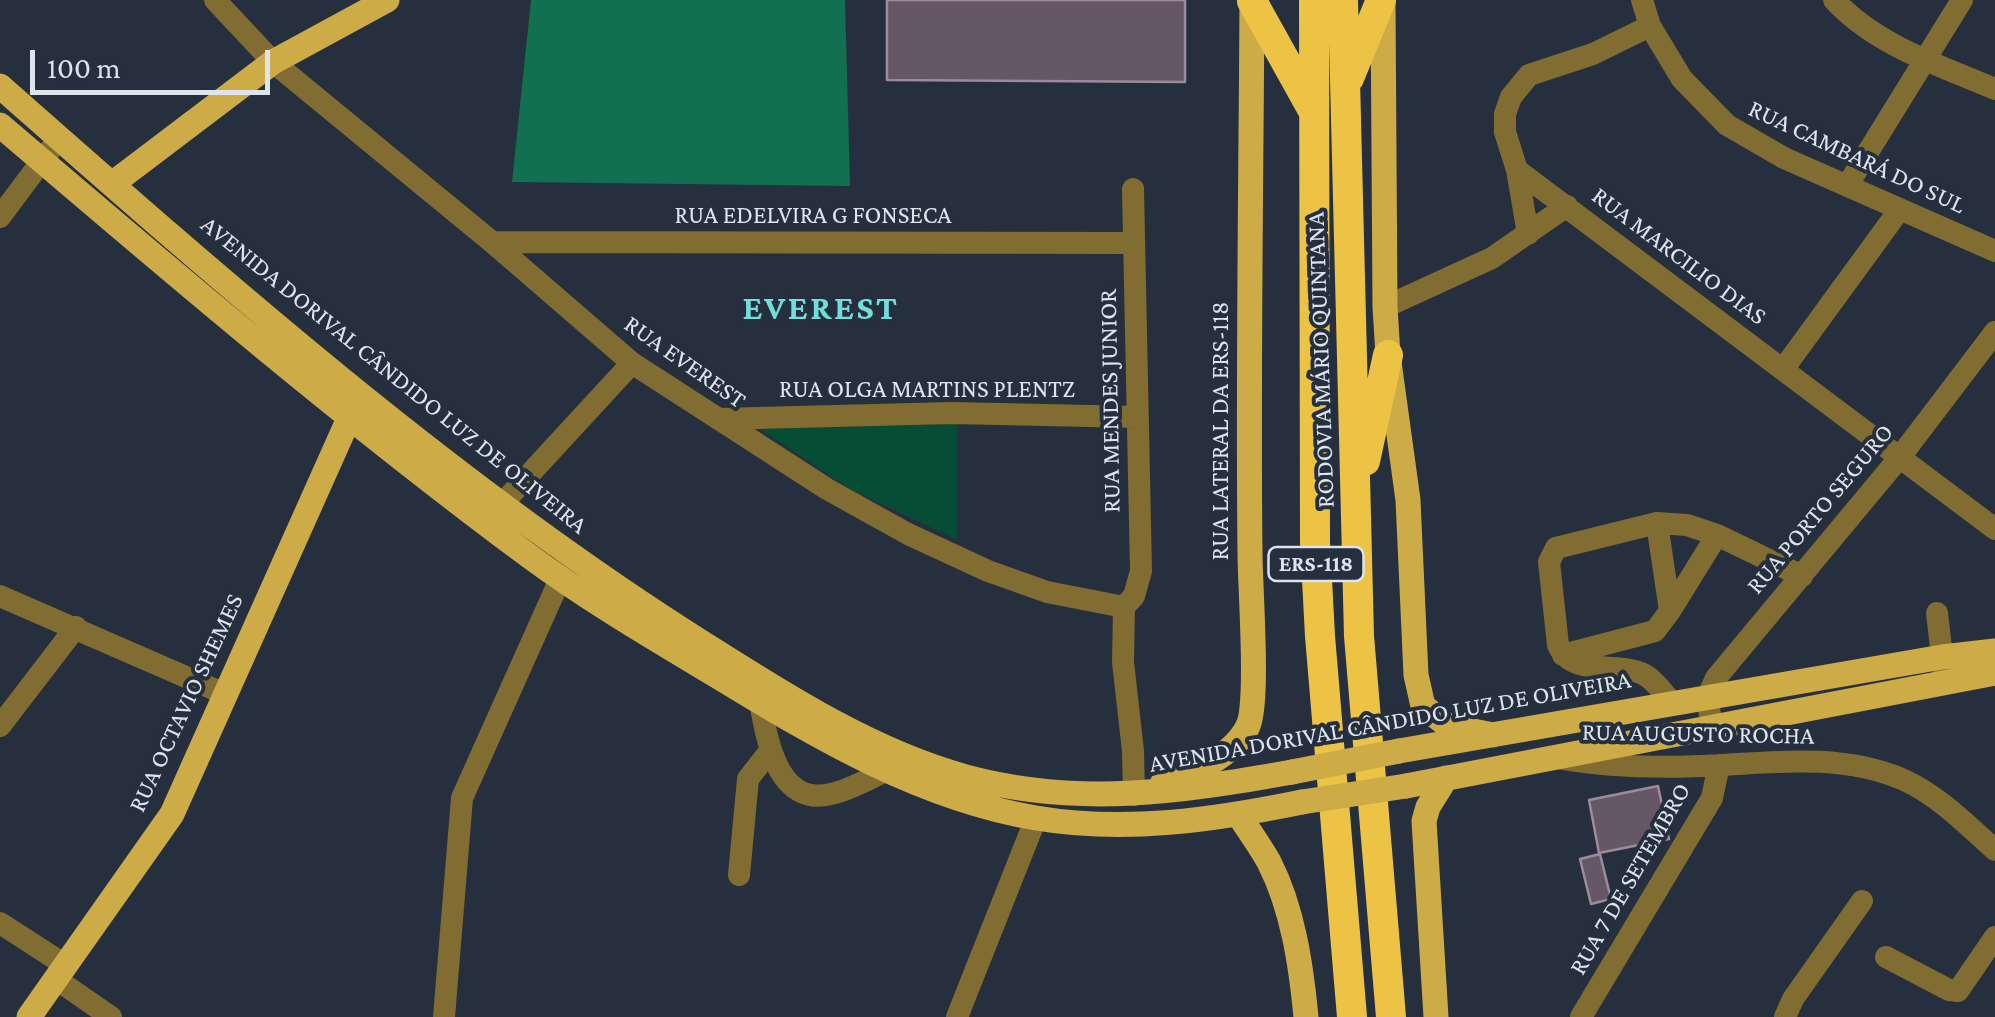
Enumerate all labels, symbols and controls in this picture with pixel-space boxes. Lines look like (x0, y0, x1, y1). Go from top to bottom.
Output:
scale bar (35, 30, 275, 92)
text: 100 m (47, 51, 121, 84)
street label: RUA CAMBARÁ DO SUL (1744, 94, 1970, 220)
street label: RUA MARCILIO DIAS (1586, 181, 1772, 331)
street label: RUA EDELVIRA G FONSECA (675, 200, 951, 230)
street label: AVENIDA DORIVAL CÂNDIDO LUZ DE OLIVEIRA (195, 210, 593, 540)
street label: RODOVIA MÁRIO QUINTANA (1301, 211, 1341, 509)
district label: EVEREST (743, 287, 899, 329)
street label: RUA MENDES JUNIOR (1093, 289, 1127, 513)
street label: RUA LATERAL DA ERS-118 (1205, 302, 1235, 560)
street label: RUA EVEREST (618, 309, 752, 415)
street label: RUA OLGA MARTINS PLENTZ (779, 374, 1075, 404)
street label: RUA PORTO SEGURO (1740, 418, 1900, 600)
road number: ERS-118 (1268, 547, 1364, 581)
street label: RUA OCTAVIO SHEMES (122, 589, 250, 817)
street label: AVENIDA DORIVAL CÂNDIDO LUZ DE OLIVEIRA (1147, 665, 1633, 779)
street label: RUA AUGUSTO ROCHA (1582, 717, 1814, 751)
street label: RUA 7 DE SETEMBRO (1563, 778, 1697, 980)

